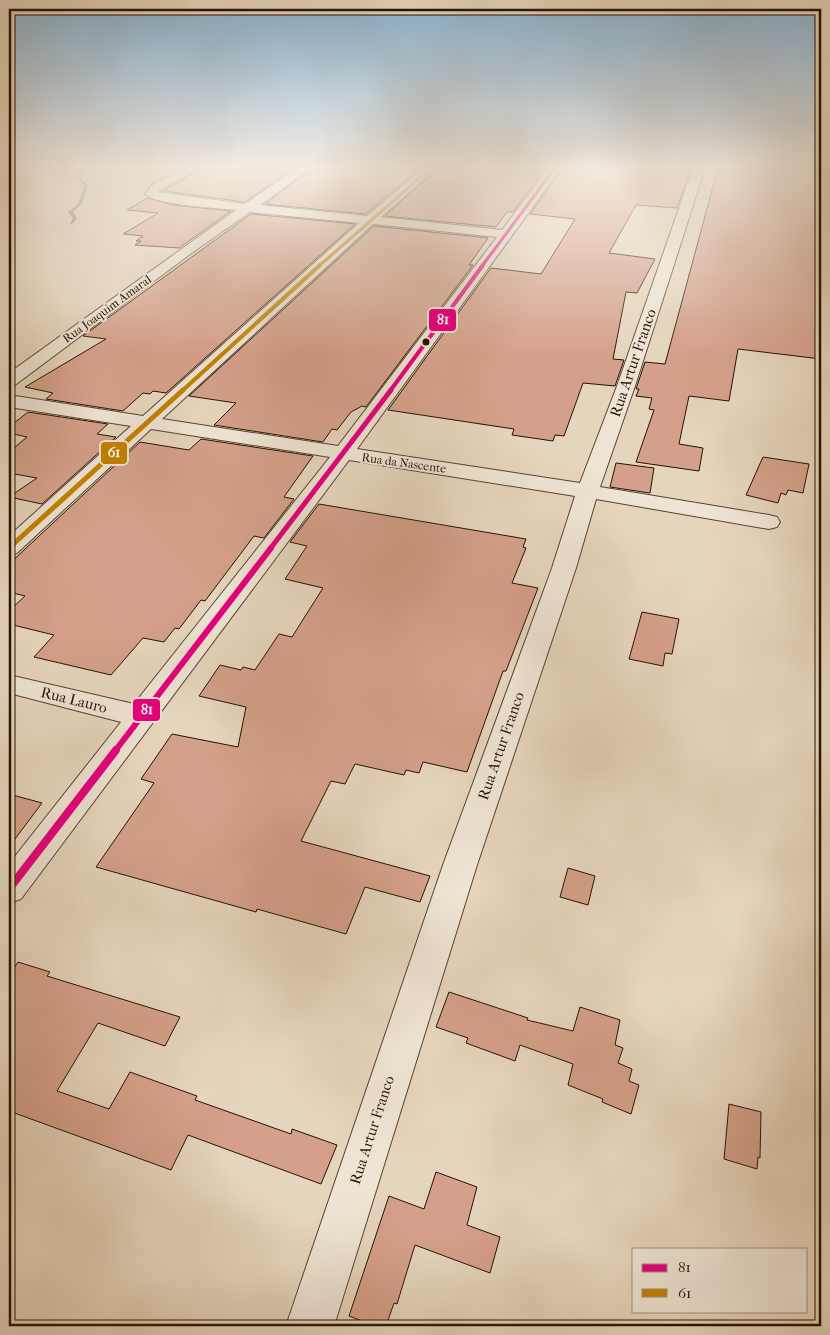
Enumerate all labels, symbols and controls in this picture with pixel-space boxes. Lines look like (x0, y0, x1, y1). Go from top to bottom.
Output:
street label: Rua Joaquim Amaral (60, 272, 154, 346)
street label: Rua Artur Franco (606, 306, 660, 419)
line badge: 81 (428, 308, 457, 332)
text: 81 (437, 311, 449, 328)
unlabelled marker (421, 337, 431, 347)
line badge: 61 (100, 441, 128, 465)
text: 61 (108, 444, 120, 461)
street label: Rua da Nascente (361, 450, 447, 476)
street label: Rua Lauro (39, 683, 109, 717)
street label: Rua Artur Franco (474, 689, 528, 802)
line badge: 81 (132, 698, 161, 722)
text: 81 (141, 701, 153, 718)
street label: Rua Artur Franco (346, 1073, 398, 1187)
legend (632, 1248, 808, 1312)
text: 81 (678, 1258, 691, 1276)
text: 61 (678, 1284, 691, 1302)

